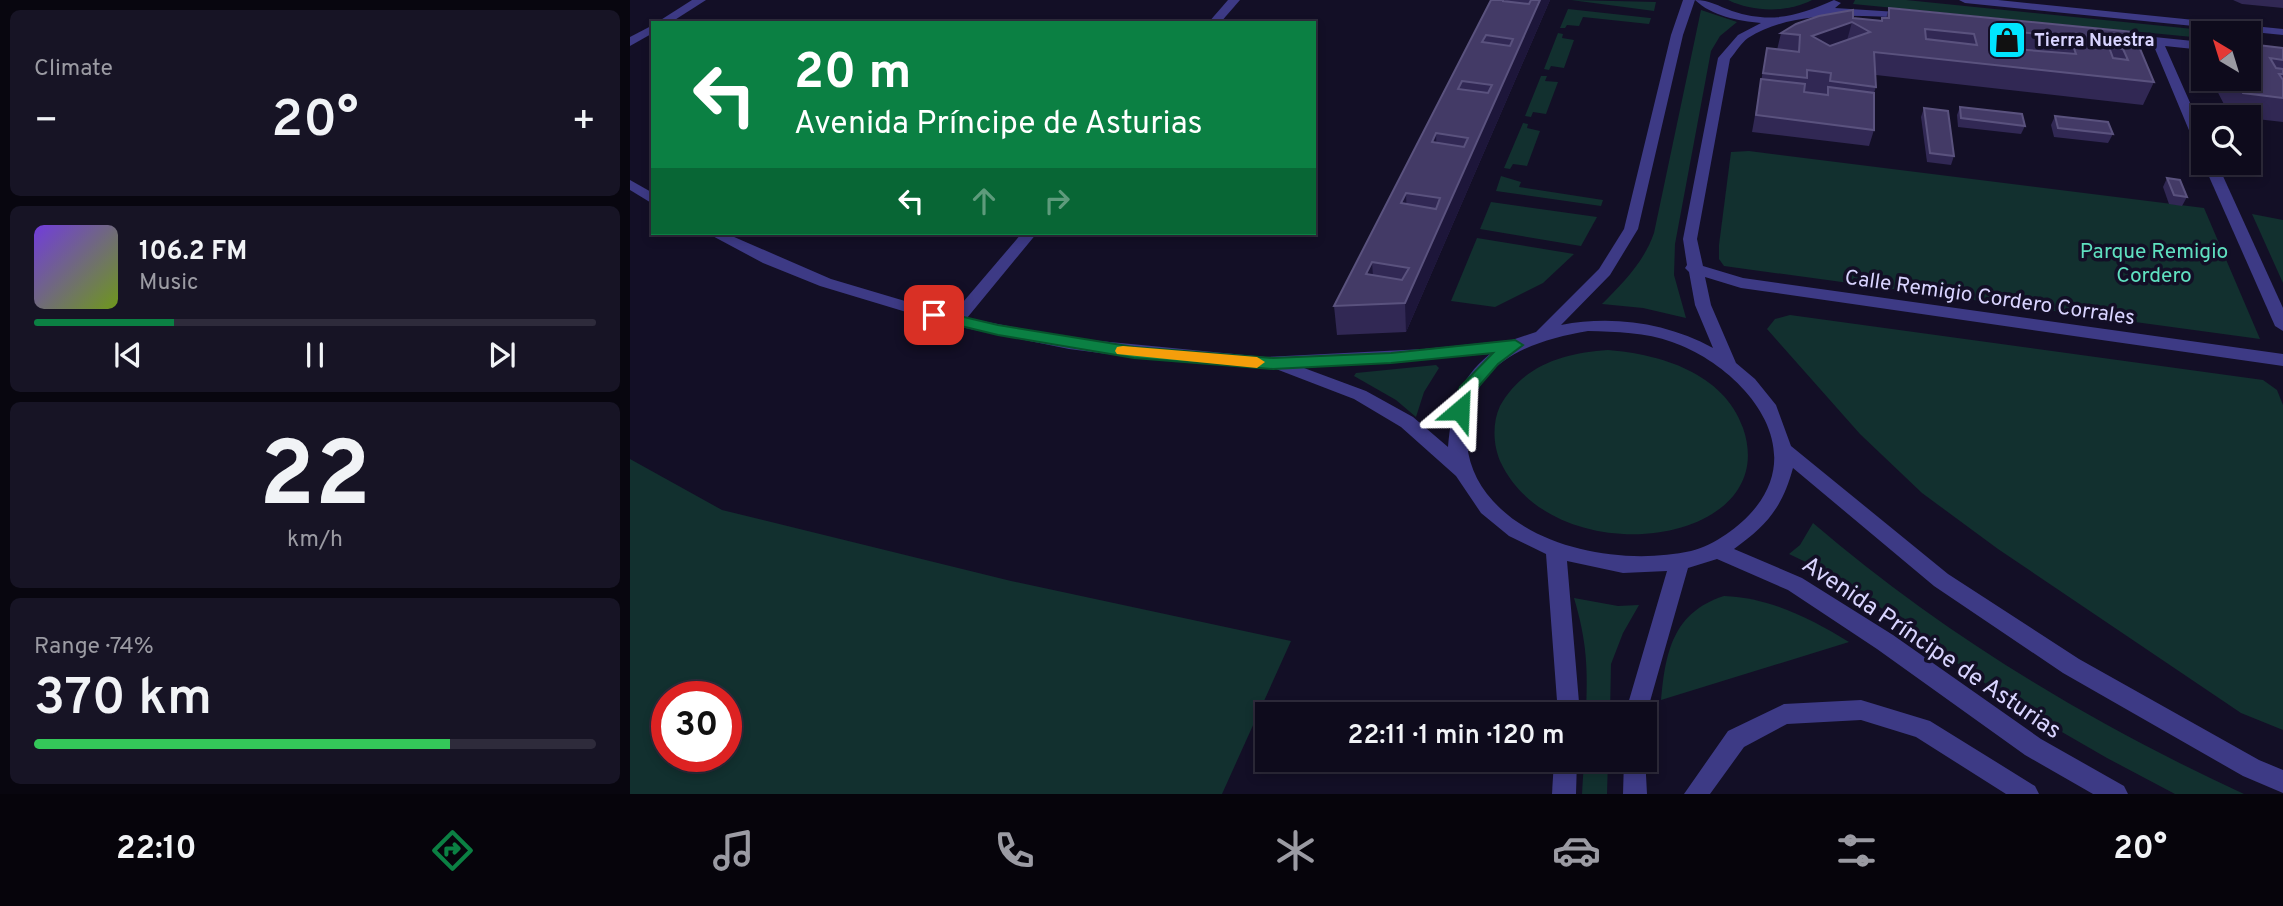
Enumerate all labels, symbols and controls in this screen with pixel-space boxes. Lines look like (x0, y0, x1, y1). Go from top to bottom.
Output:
shop icon: Tierra Nuestra (1986, 19, 2028, 61)
north arrow (2191, 21, 2261, 91)
map controls (2191, 21, 2261, 175)
place label: Tierra Nuestra (2034, 30, 2155, 53)
text: 20 m (794, 44, 911, 106)
icon: left (679, 49, 770, 140)
text: Climate (34, 55, 113, 84)
text: 20° (271, 89, 359, 155)
text: − (34, 98, 59, 147)
text: + (571, 98, 596, 147)
text: Avenida Príncipe de Asturias (794, 105, 1203, 145)
button: search (2191, 105, 2261, 175)
icon: left (892, 182, 930, 220)
icon: ahead (965, 182, 1003, 220)
icon: right (1038, 182, 1076, 220)
text: 106.2 FM (139, 236, 247, 269)
park label: Parque Remigio Cordero (2080, 239, 2228, 290)
street label: Calle Remigio Cordero Corrales (1843, 265, 2137, 332)
text: Music (139, 269, 199, 298)
pin (904, 285, 964, 345)
icon: arrive (915, 296, 953, 334)
icon: previous (109, 336, 147, 374)
icon: pause (296, 336, 334, 374)
icon: next (483, 336, 521, 374)
position arrow (1423, 373, 1497, 447)
text: 22 (259, 423, 371, 538)
text: km/h (287, 526, 343, 555)
street label: Avenida Príncipe de Asturias (1795, 551, 2066, 747)
text: Range · 74% (34, 633, 154, 662)
text: 370 km (34, 667, 212, 733)
speed limit sign: 30 (651, 681, 742, 772)
text: 22:11 · 1 min · 120 m (1348, 720, 1564, 753)
icon: directions (428, 826, 477, 875)
icon: music (709, 826, 758, 875)
icon: phone (990, 826, 1039, 875)
icon: climate (1271, 826, 1320, 875)
icon: car (1552, 826, 1601, 875)
icon: filters (1832, 826, 1881, 875)
text: 22:10 (116, 830, 197, 870)
text: 20° (2113, 830, 2167, 870)

